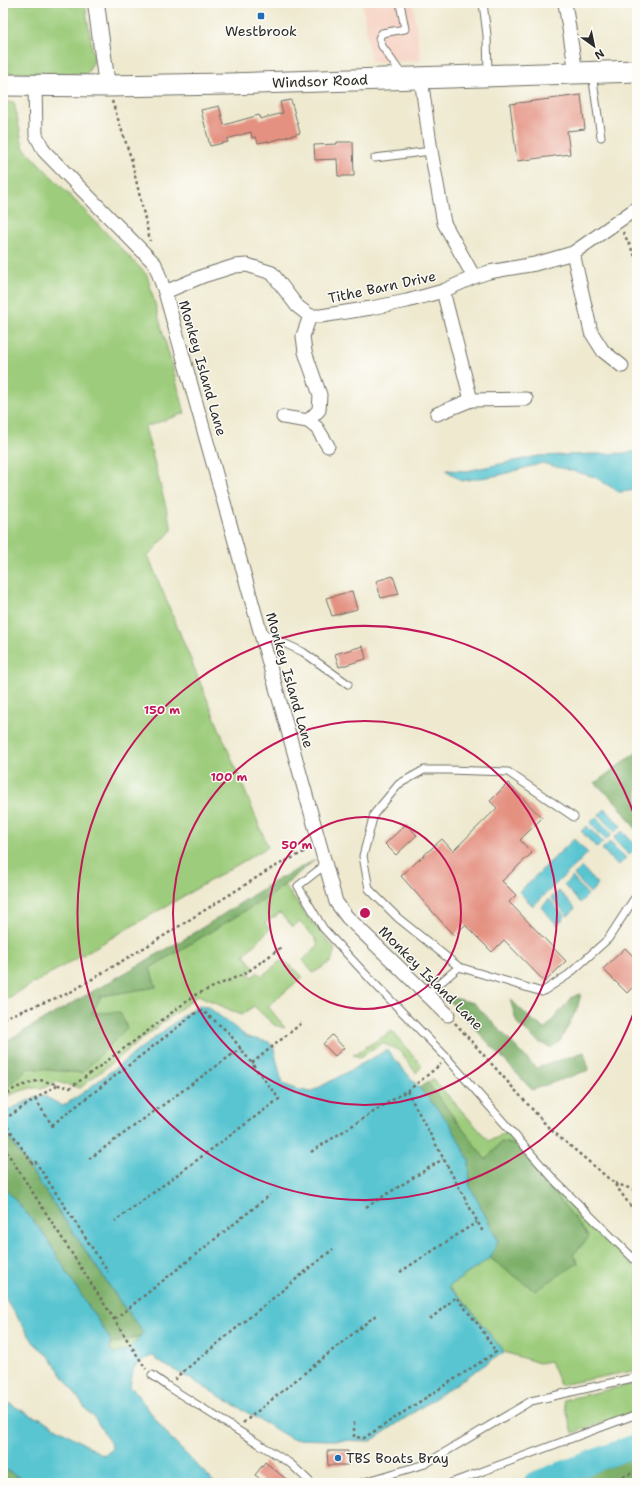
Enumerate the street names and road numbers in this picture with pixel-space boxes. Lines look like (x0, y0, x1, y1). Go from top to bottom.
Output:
street label: Windsor Road (272, 70, 368, 92)
street label: Tithe Barn Drive (326, 267, 438, 307)
street label: Monkey Island Lane (175, 298, 231, 438)
street label: Monkey Island Lane (262, 610, 318, 750)
street label: Monkey Island Lane (375, 922, 487, 1034)

